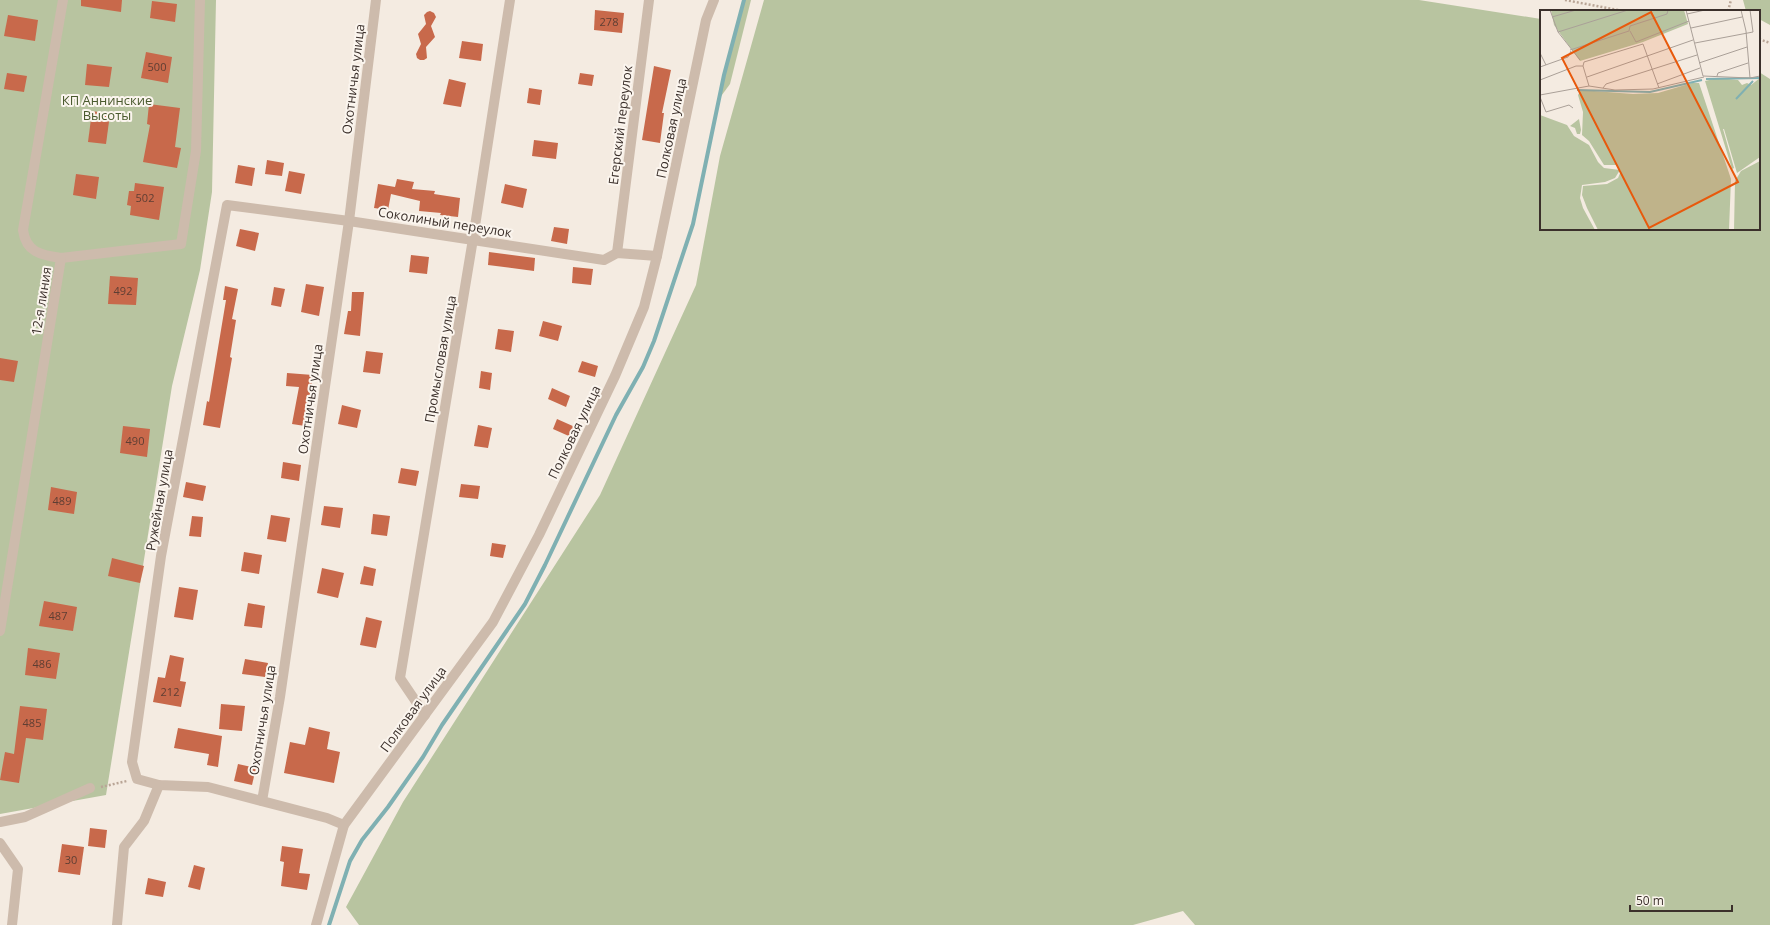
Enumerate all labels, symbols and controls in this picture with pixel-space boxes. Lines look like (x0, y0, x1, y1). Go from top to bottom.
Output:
inset map (1540, 10, 1760, 230)
house number: 278 (600, 14, 618, 29)
street label: Охотничья улица (337, 23, 369, 135)
house number: 500 (148, 59, 166, 74)
street label: Егерский переулок (604, 64, 636, 186)
street label: Полковая улица (652, 76, 690, 180)
park label: КП Аннинские Высоты (62, 91, 152, 124)
house number: 502 (136, 190, 154, 205)
street label: Соколиный переулок (377, 203, 513, 242)
street label: 12-я линия (27, 266, 55, 336)
house number: 492 (114, 283, 132, 298)
street label: Промысловая улица (420, 294, 460, 424)
street label: Охотничья улица (293, 343, 327, 455)
street label: Полковая улица (544, 382, 604, 482)
house number: 490 (126, 433, 144, 448)
street label: Ружейная улица (141, 448, 177, 552)
house number: 489 (53, 493, 71, 508)
house number: 487 (49, 608, 67, 623)
house number: 486 (33, 656, 51, 671)
street label: Полковая улица (376, 662, 450, 756)
street label: Охотничья улица (244, 664, 280, 776)
house number: 212 (161, 684, 179, 699)
house number: 485 (23, 715, 41, 730)
house number: 30 (65, 852, 77, 867)
scale bar (1630, 887, 1732, 913)
text: 50 m (1636, 892, 1664, 909)

